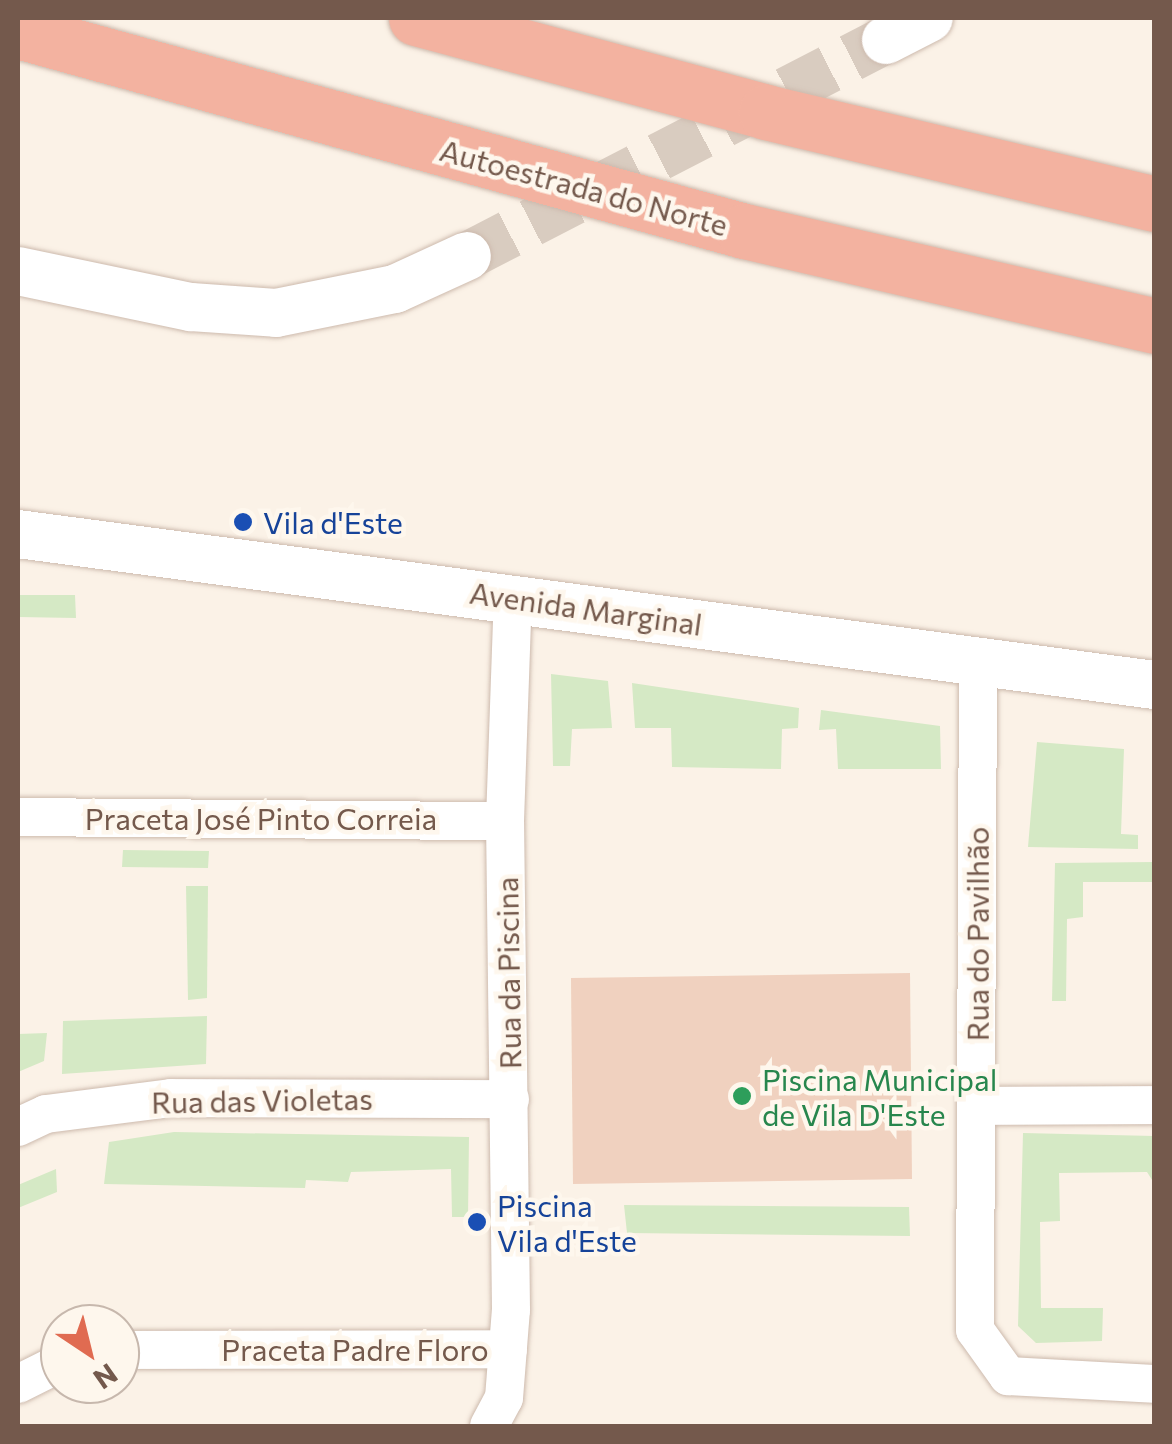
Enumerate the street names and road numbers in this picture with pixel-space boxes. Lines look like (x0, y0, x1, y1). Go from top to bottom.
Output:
street label: Autoestrada do Norte (436, 131, 732, 243)
street label: Avenida Marginal (467, 574, 705, 642)
street label: Praceta José Pinto Correia (85, 800, 437, 836)
street label: Rua do Pavilhão (959, 827, 995, 1041)
street label: Rua da Piscina (488, 876, 528, 1070)
street label: Rua das Violetas (151, 1080, 373, 1120)
street label: Praceta Padre Floro (221, 1331, 489, 1367)

